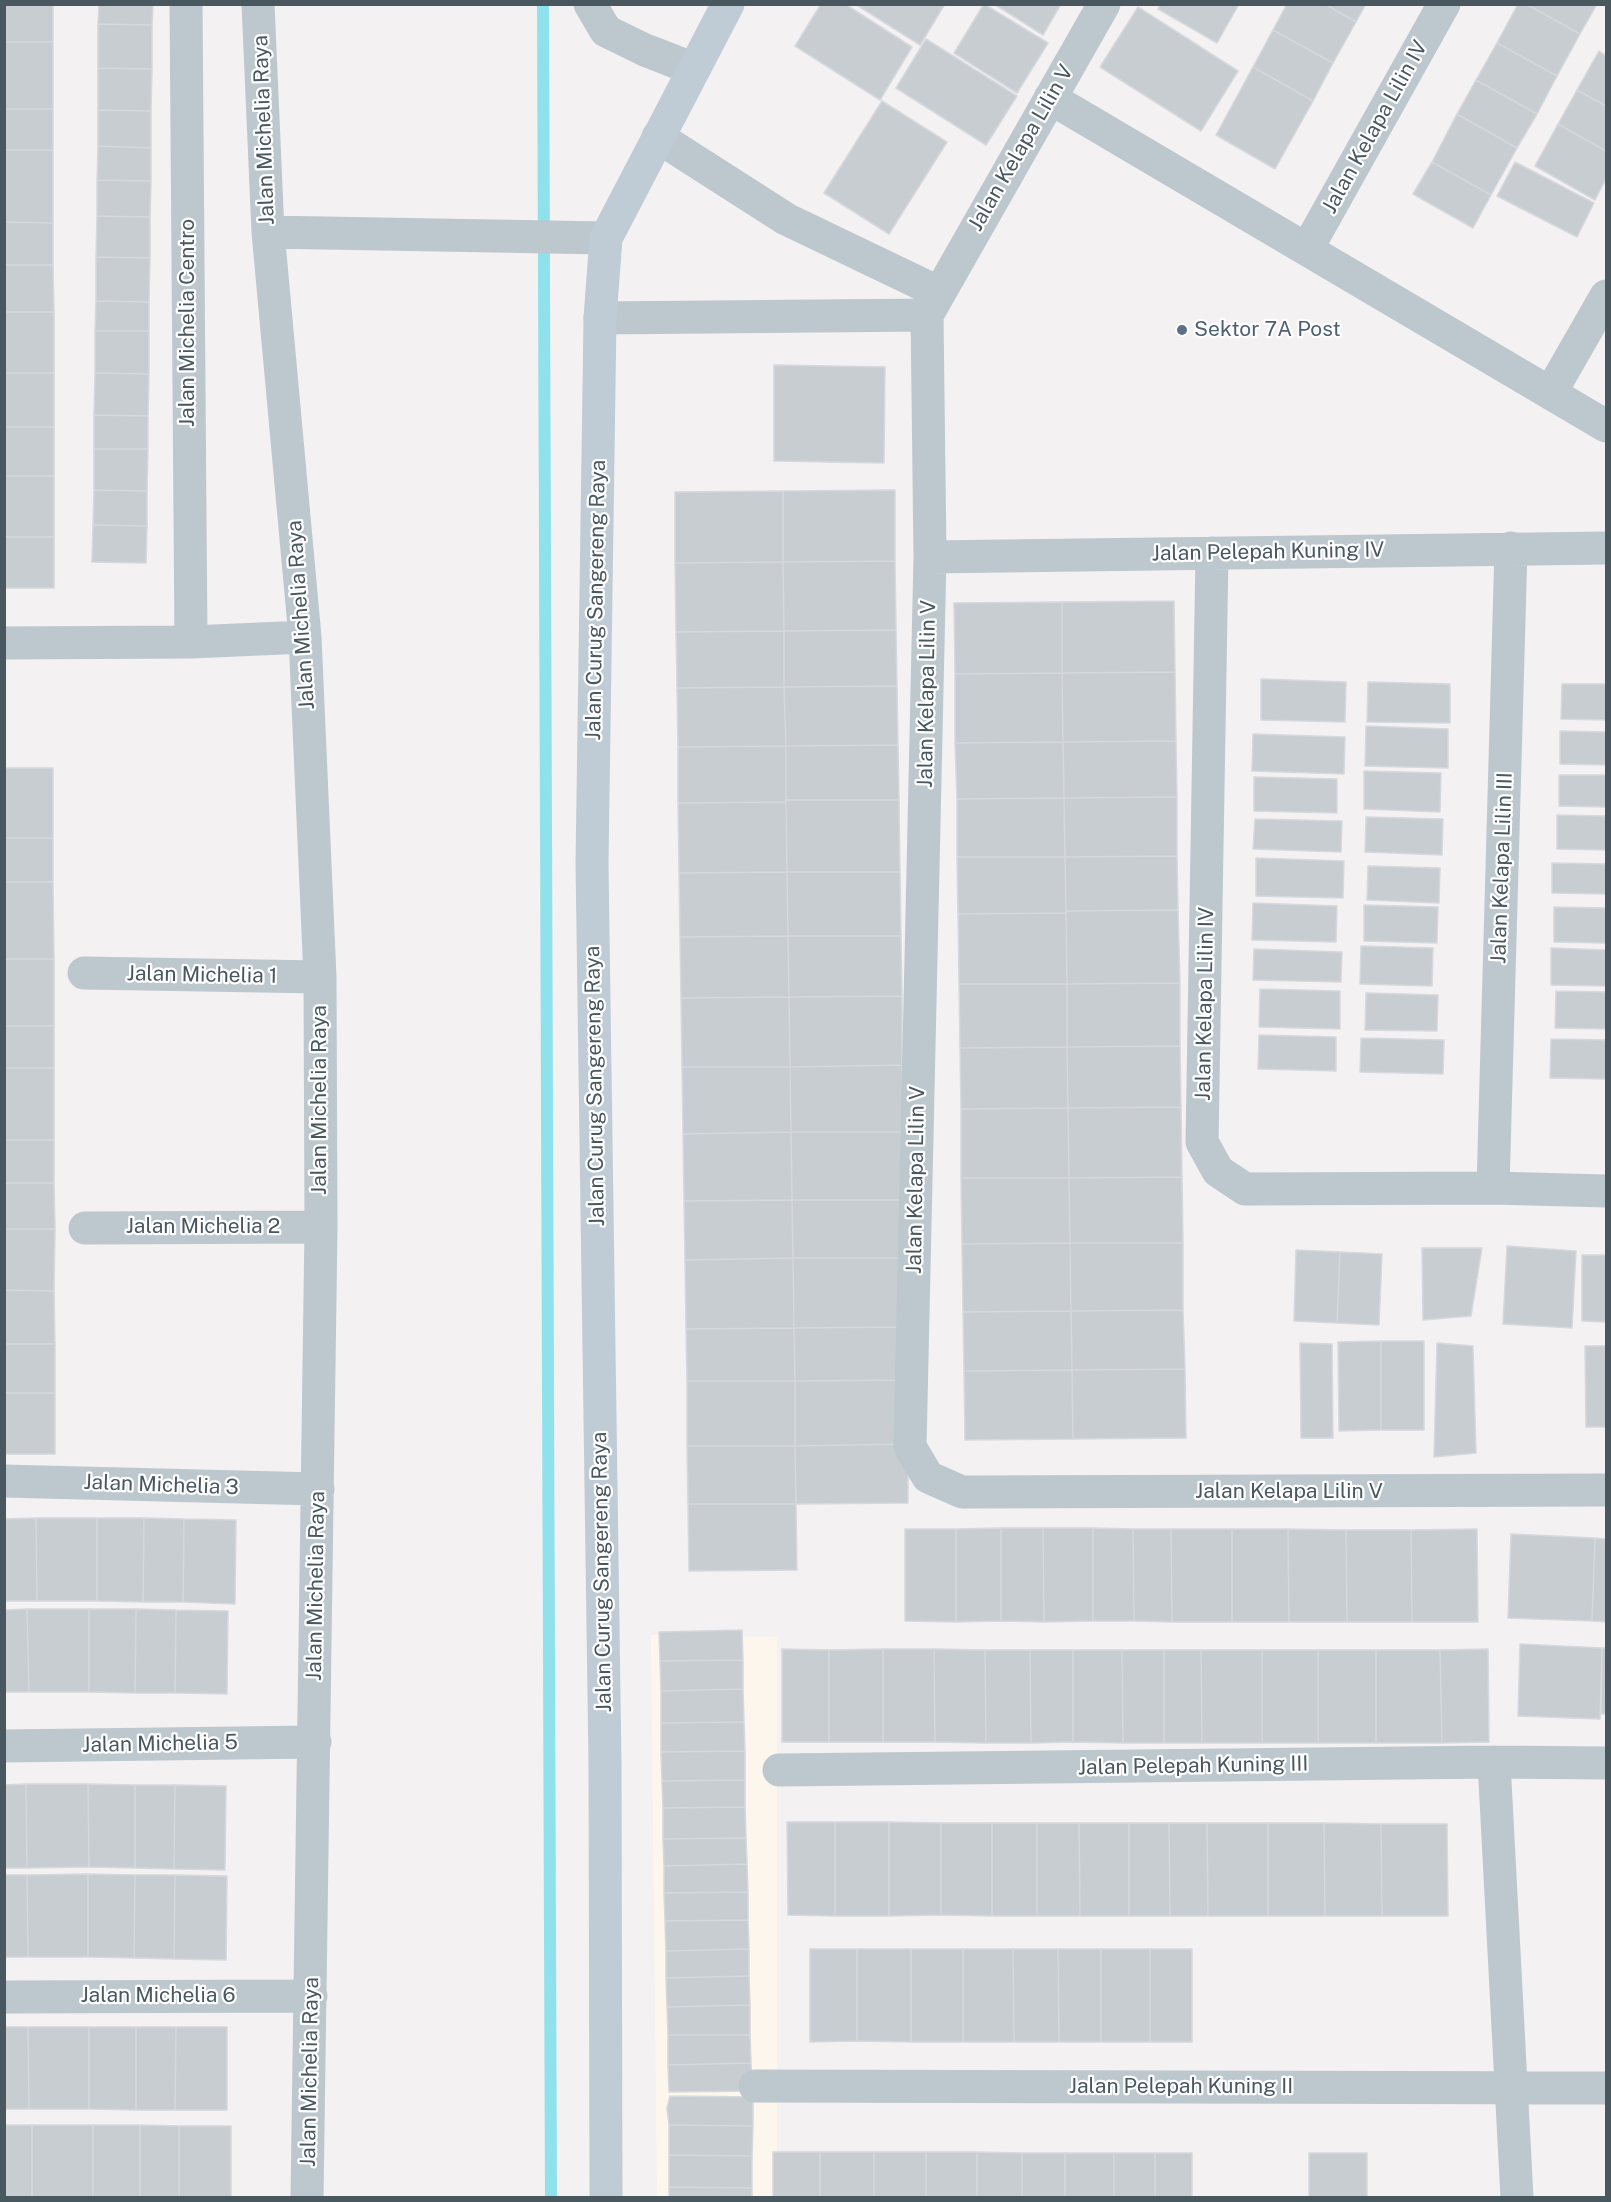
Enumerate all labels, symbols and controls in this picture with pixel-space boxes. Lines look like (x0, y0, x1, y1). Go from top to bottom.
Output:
street label: Jalan Michelia Raya (248, 35, 280, 225)
street label: Jalan Kelapa Lilin IV (1317, 36, 1433, 218)
street label: Jalan Kelapa Lilin V (963, 60, 1079, 236)
street label: Jalan Michelia Centro (175, 219, 201, 427)
place label: Sektor 7A Post (1194, 317, 1341, 343)
marker: Sektor 7A Post (1175, 323, 1189, 337)
street label: Jalan Curug Sangereng Raya (581, 459, 611, 741)
street label: Jalan Michelia Raya (282, 519, 320, 711)
street label: Jalan Pelepah Kuning IV (1151, 537, 1385, 567)
street label: Jalan Kelapa Lilin V (913, 600, 941, 788)
street label: Jalan Kelapa Lilin III (1486, 772, 1518, 964)
street label: Jalan Kelapa Lilin IV (1191, 907, 1219, 1101)
street label: Jalan Curug Sangereng Raya (580, 945, 610, 1227)
street label: Jalan Michelia 1 (126, 961, 278, 989)
street label: Jalan Michelia Raya (307, 1005, 333, 1195)
street label: Jalan Kelapa Lilin V (902, 1086, 930, 1274)
street label: Jalan Michelia 2 (126, 1214, 280, 1240)
street label: Jalan Curug Sangereng Raya (587, 1431, 617, 1713)
street label: Jalan Michelia 3 (83, 1470, 239, 1500)
street label: Jalan Kelapa Lilin V (1195, 1479, 1383, 1505)
street label: Jalan Michelia Raya (302, 1491, 330, 1681)
street label: Jalan Michelia 5 (82, 1730, 238, 1758)
street label: Jalan Pelepah Kuning III (1078, 1751, 1308, 1781)
street label: Jalan Michelia Raya (296, 1977, 324, 2167)
street label: Jalan Michelia 6 (80, 1983, 236, 2009)
street label: Jalan Pelepah Kuning II (1069, 2074, 1293, 2100)

